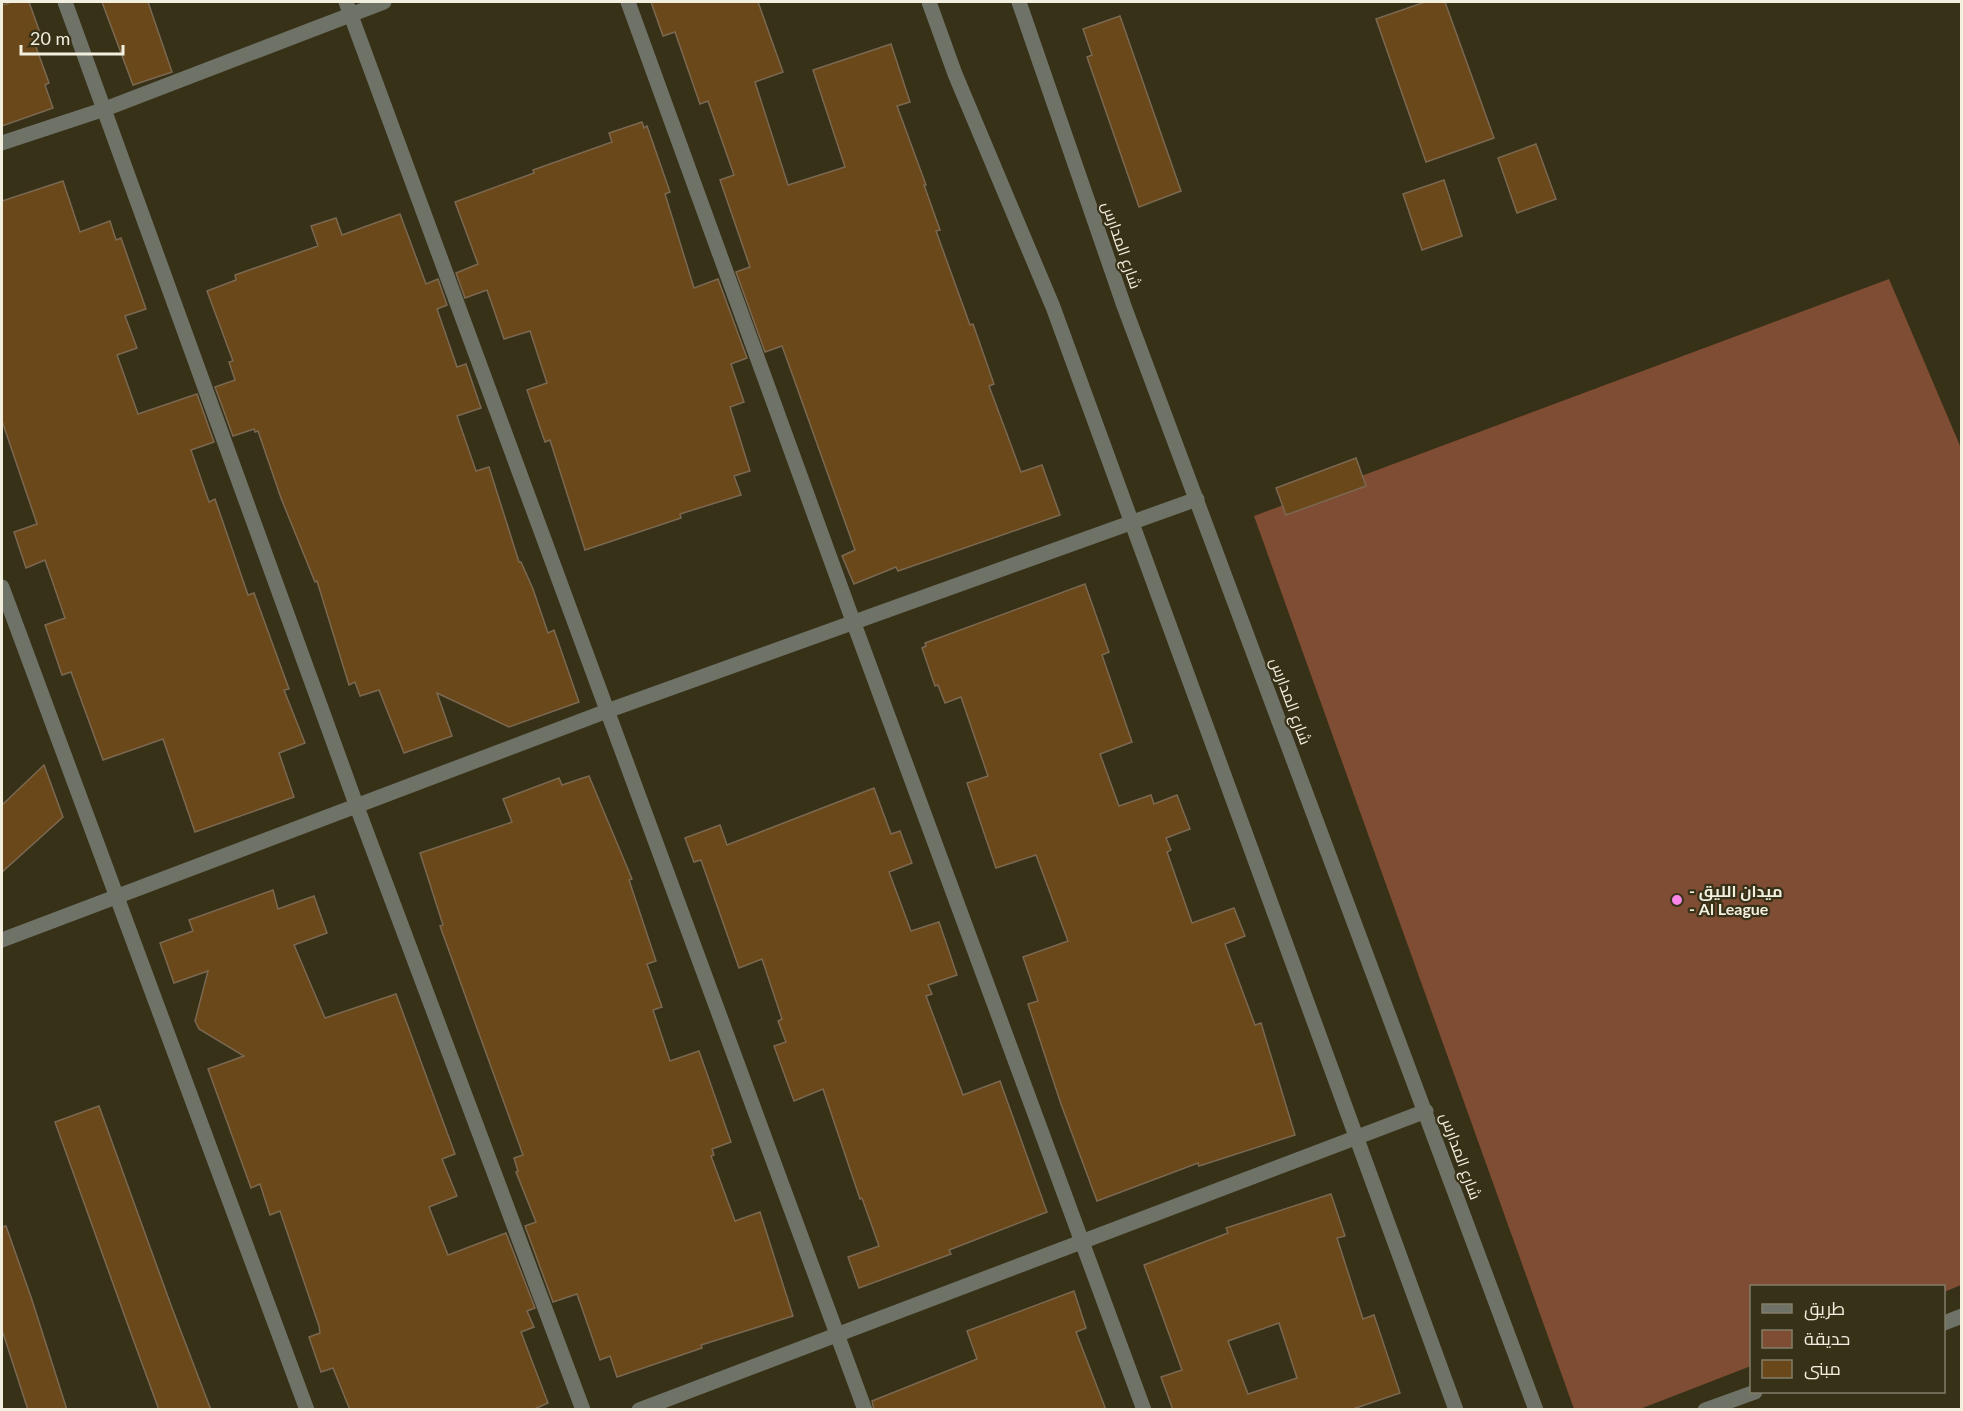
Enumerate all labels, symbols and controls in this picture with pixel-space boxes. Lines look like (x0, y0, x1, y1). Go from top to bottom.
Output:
scale bar (21, 18, 123, 56)
text: 20 m (30, 27, 70, 49)
street label: شارع المدارس (1096, 199, 1146, 292)
street label: شارع المدارس (1264, 655, 1316, 748)
place label: - ميدان الليق - Al League (1689, 881, 1783, 918)
marker: - ميدان الليق - Al League (1670, 893, 1684, 907)
street label: شارع المدارس (1434, 1110, 1486, 1203)
legend (1750, 1285, 1945, 1393)
text: طريق (1804, 1297, 1845, 1321)
text: حديقة (1804, 1327, 1850, 1349)
text: مبنى (1804, 1357, 1841, 1380)

